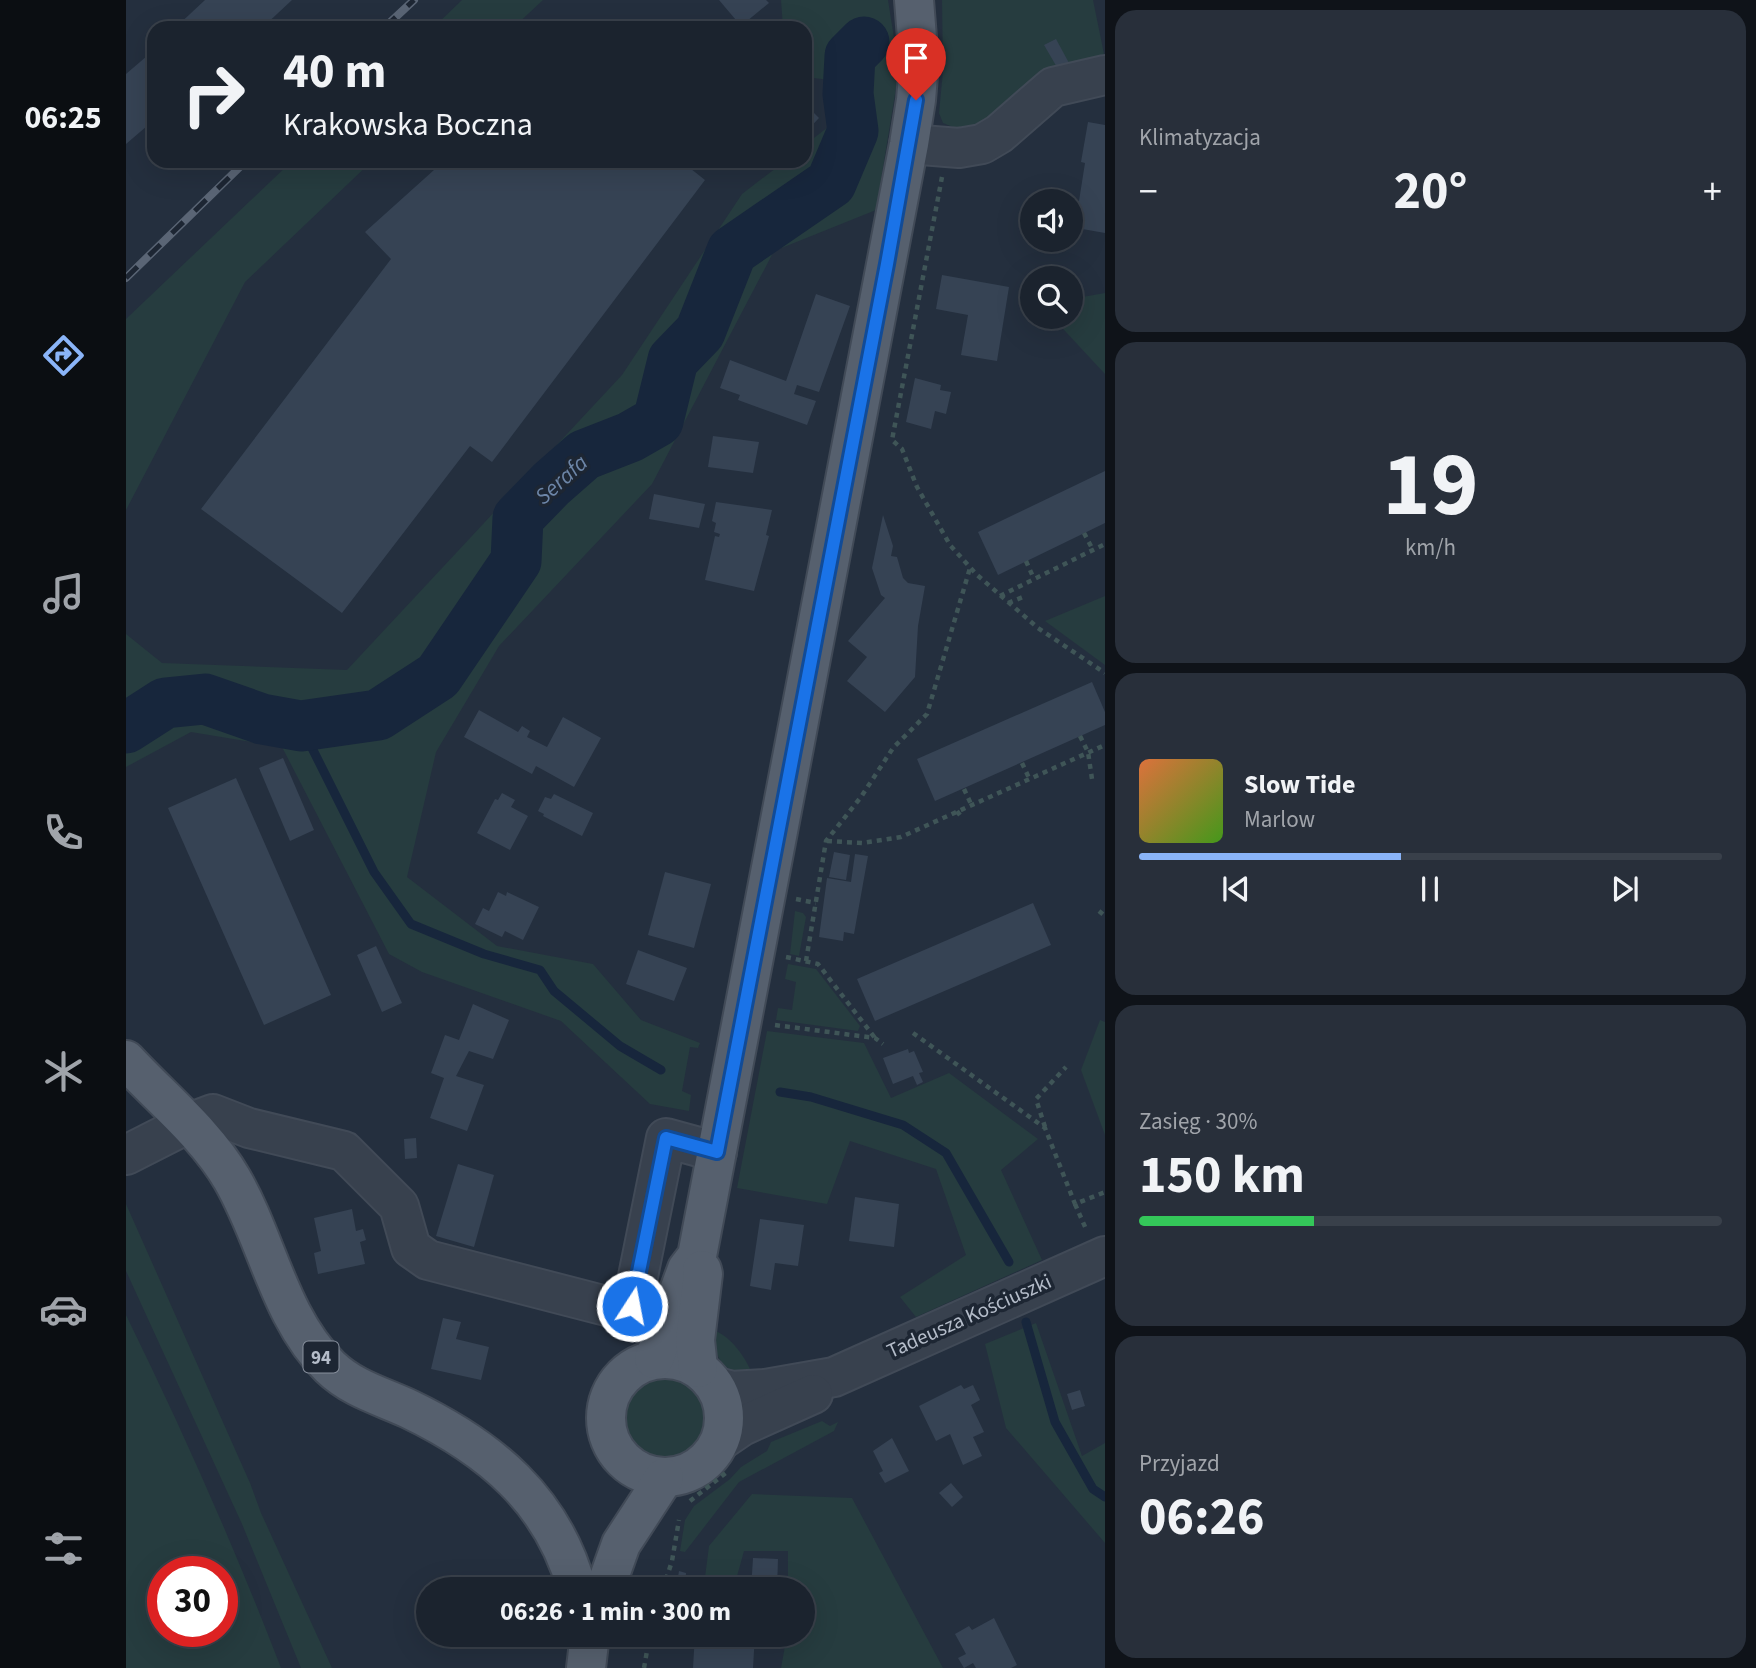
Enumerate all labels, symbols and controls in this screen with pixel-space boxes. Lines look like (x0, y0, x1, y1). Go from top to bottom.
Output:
pin (886, 28, 946, 100)
text: 40 m (283, 37, 387, 107)
icon: arrive (897, 39, 935, 77)
icon: right (168, 49, 259, 140)
text: 06:25 (24, 95, 102, 141)
text: Krakowska Boczna (283, 102, 533, 148)
text: Klimatyzacja (1139, 121, 1261, 154)
text: 20° (1394, 155, 1467, 229)
text: − (1139, 165, 1158, 219)
text: + (1703, 165, 1722, 219)
map controls (1020, 189, 1083, 329)
button: sound (1020, 189, 1083, 252)
button: search (1020, 266, 1083, 329)
icon: directions (39, 331, 88, 380)
text: 19 (1382, 421, 1479, 550)
water label: Serafa (528, 447, 595, 512)
text: km/h (1405, 531, 1456, 564)
icon: music (39, 569, 88, 618)
text: Slow Tide (1244, 766, 1355, 803)
text: Marlow (1244, 803, 1315, 836)
icon: phone (39, 808, 88, 857)
icon: previous (1217, 870, 1255, 908)
icon: pause (1411, 870, 1449, 908)
icon: next (1606, 870, 1644, 908)
icon: climate (39, 1047, 88, 1096)
text: Zasięg · 30% (1139, 1105, 1257, 1138)
text: 150 km (1139, 1139, 1305, 1213)
street label: Tadeusza Kościuszki (882, 1266, 1056, 1366)
position arrow (595, 1269, 669, 1343)
icon: car (39, 1285, 88, 1334)
road number: 94 (304, 1342, 338, 1372)
text: Przyjazd (1139, 1447, 1220, 1480)
text: 06:26 (1139, 1481, 1264, 1555)
icon: filters (39, 1524, 88, 1573)
speed limit sign: 30 (147, 1556, 238, 1647)
text: 06:26 · 1 min · 300 m (500, 1593, 731, 1630)

